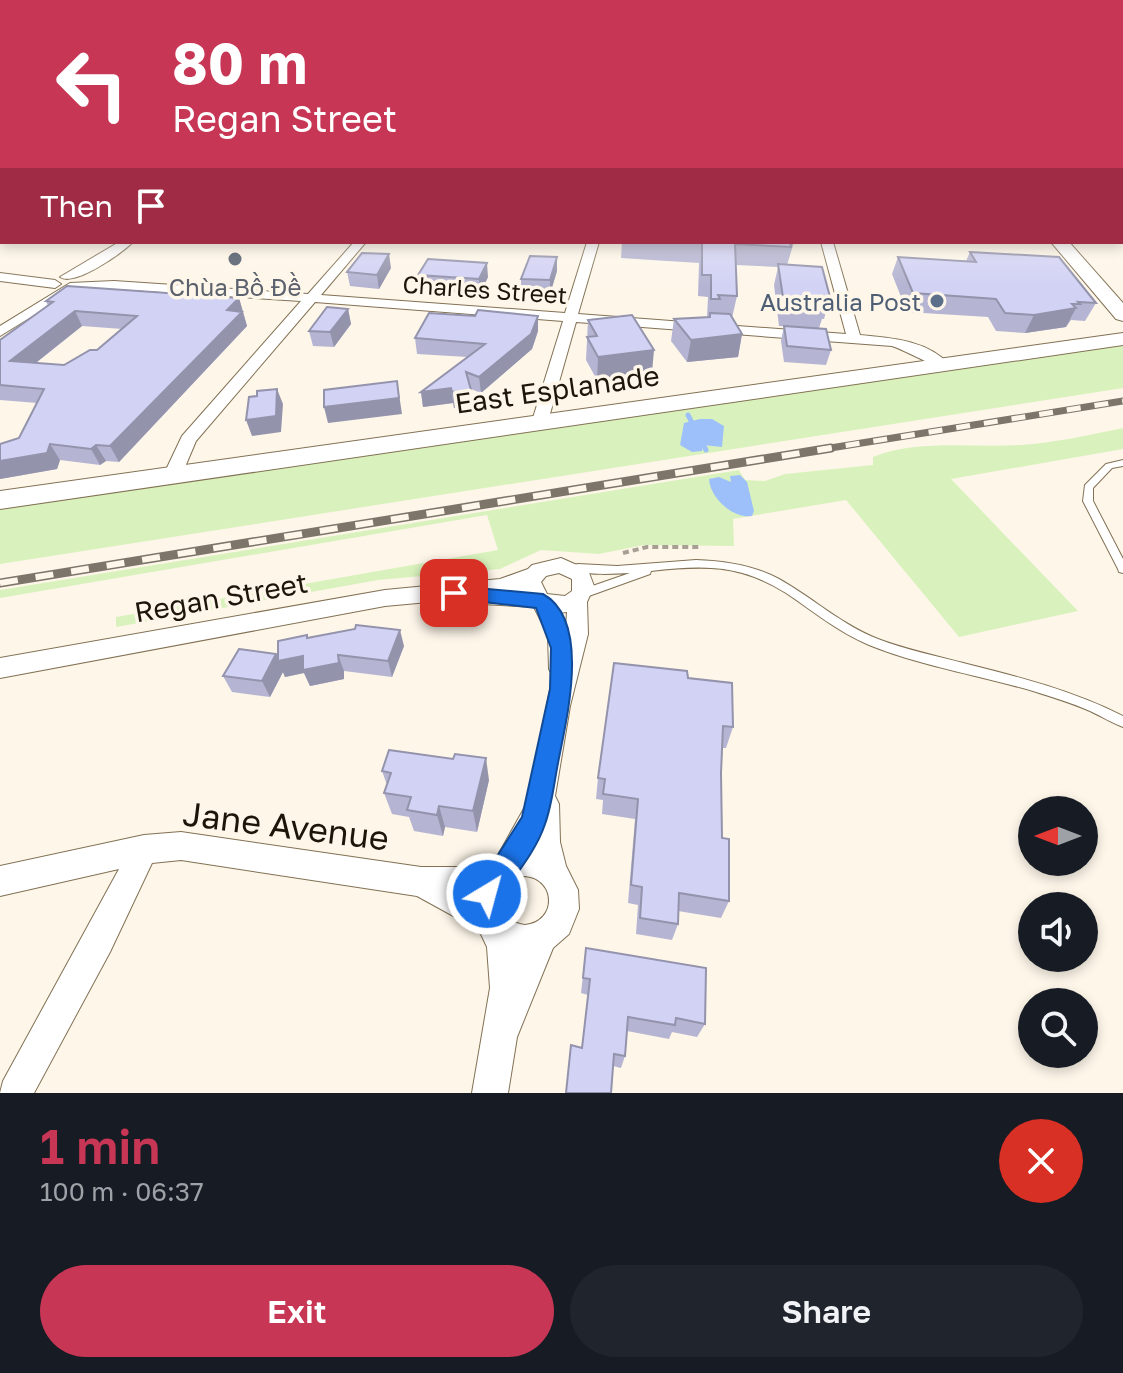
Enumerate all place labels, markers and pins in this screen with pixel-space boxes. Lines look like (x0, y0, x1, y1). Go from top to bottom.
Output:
marker: Chùa Bồ Đề (226, 250, 244, 268)
place label: Chùa Bồ Đề (169, 272, 301, 301)
place label: Australia Post (760, 287, 921, 316)
marker: Australia Post (928, 292, 946, 310)
pin (420, 559, 488, 627)

